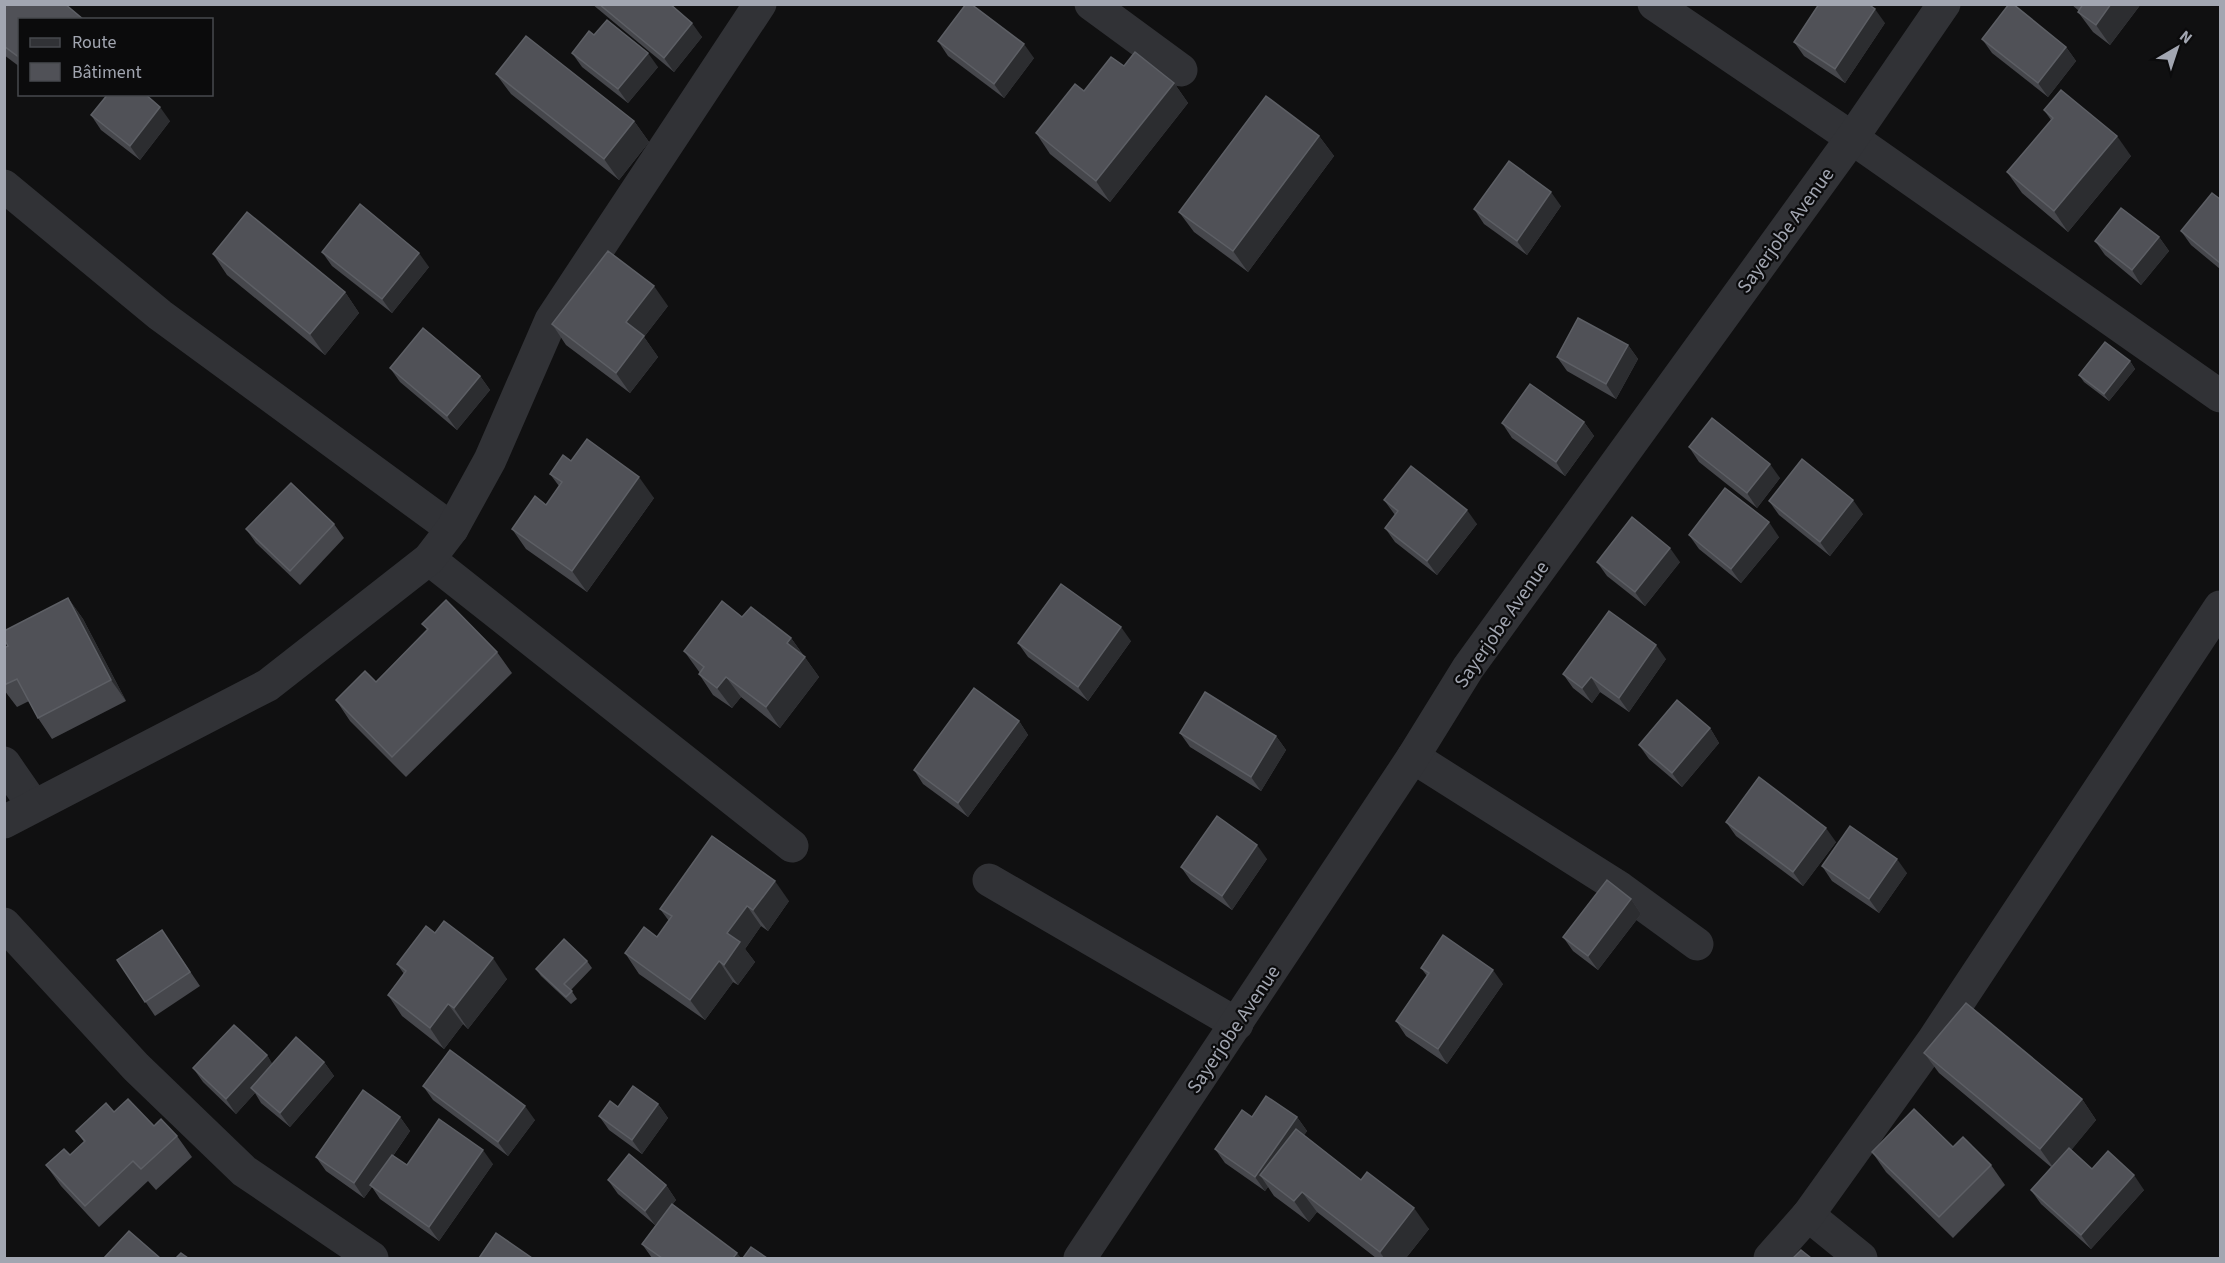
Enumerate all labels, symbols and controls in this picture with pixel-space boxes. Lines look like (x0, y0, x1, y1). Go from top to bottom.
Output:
legend (18, 18, 213, 96)
north arrow (2147, 18, 2207, 78)
text: N (2175, 25, 2197, 49)
text: Route (72, 30, 116, 55)
text: Bâtiment (72, 60, 142, 85)
street label: Sayerjobe Avenue (1731, 162, 1841, 299)
street label: Sayerjobe Avenue (1448, 555, 1556, 694)
street label: Sayerjobe Avenue (1180, 960, 1287, 1099)

